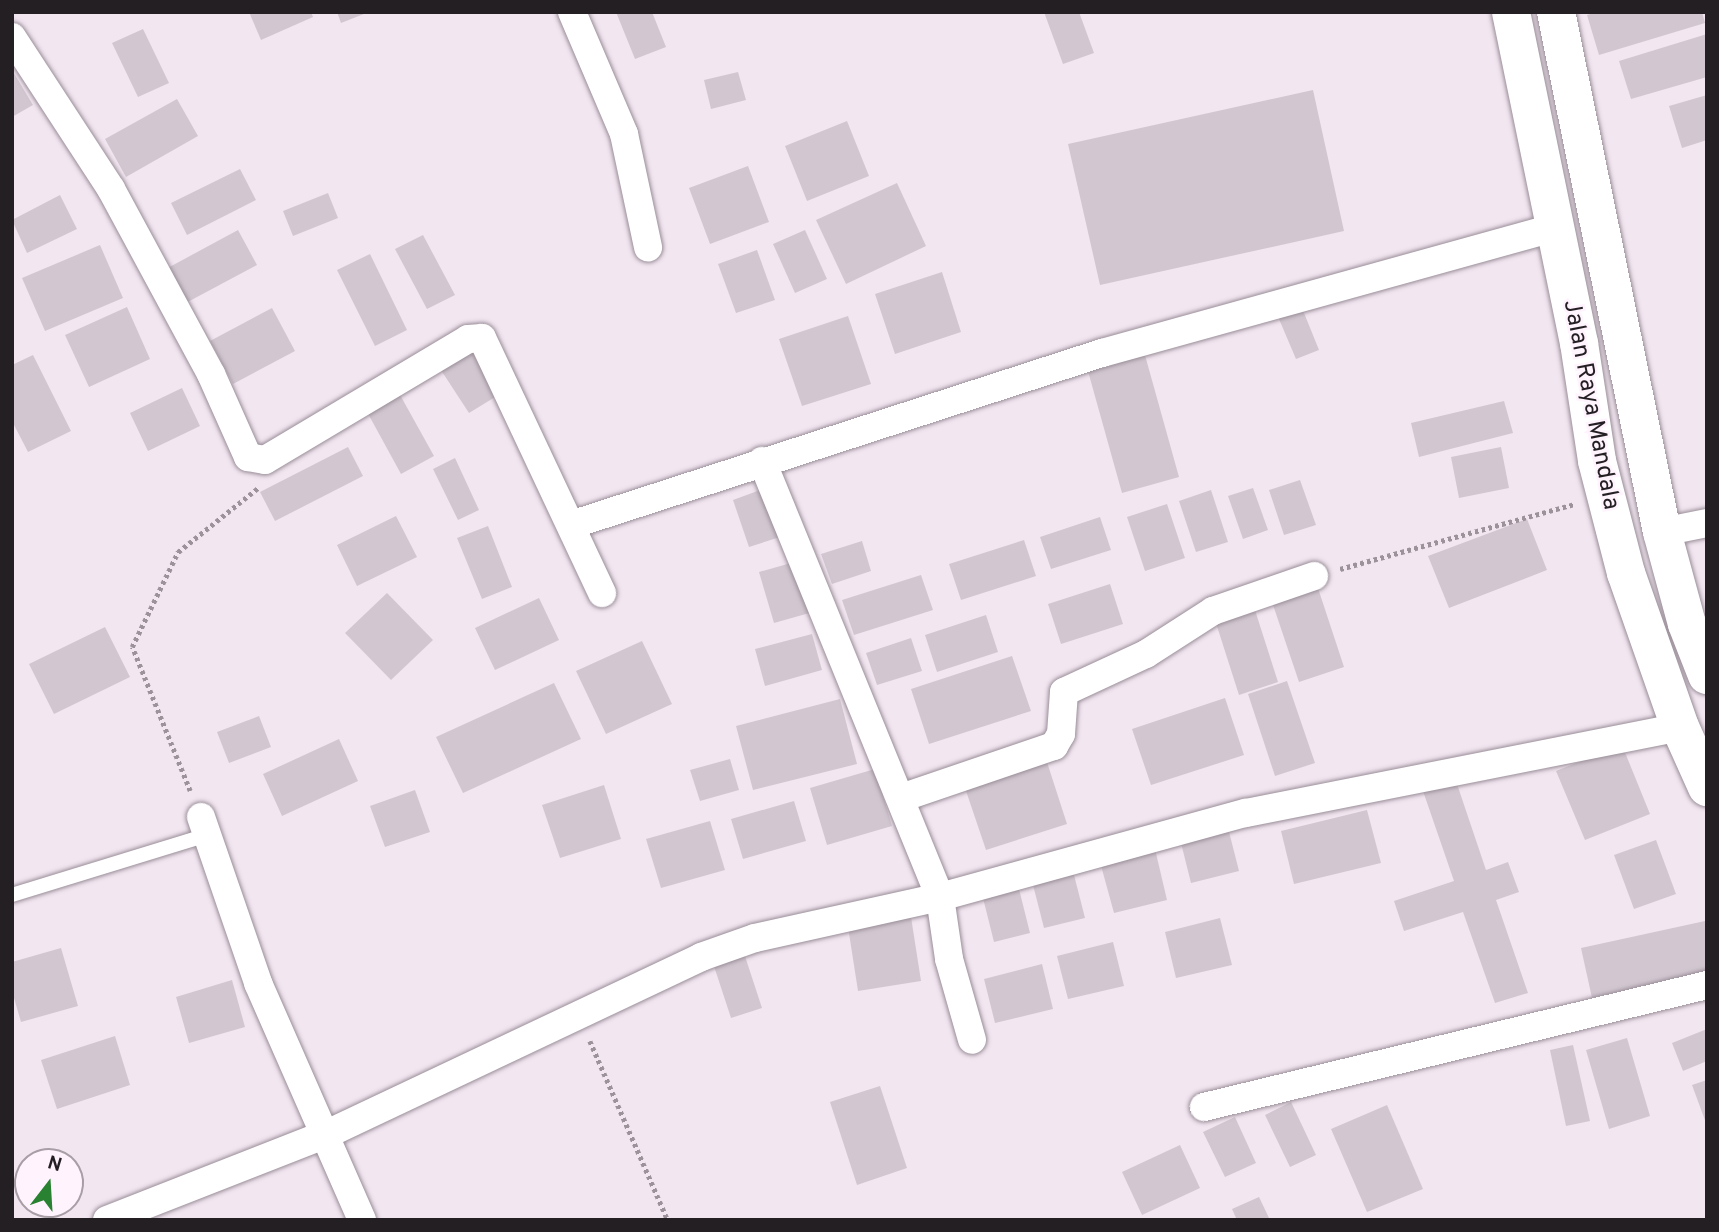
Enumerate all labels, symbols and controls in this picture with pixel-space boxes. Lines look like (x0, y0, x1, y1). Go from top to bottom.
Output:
street label: Jalan Raya Mandala (1556, 298, 1624, 512)
north arrow (14, 1148, 84, 1218)
text: N (45, 1151, 65, 1178)

